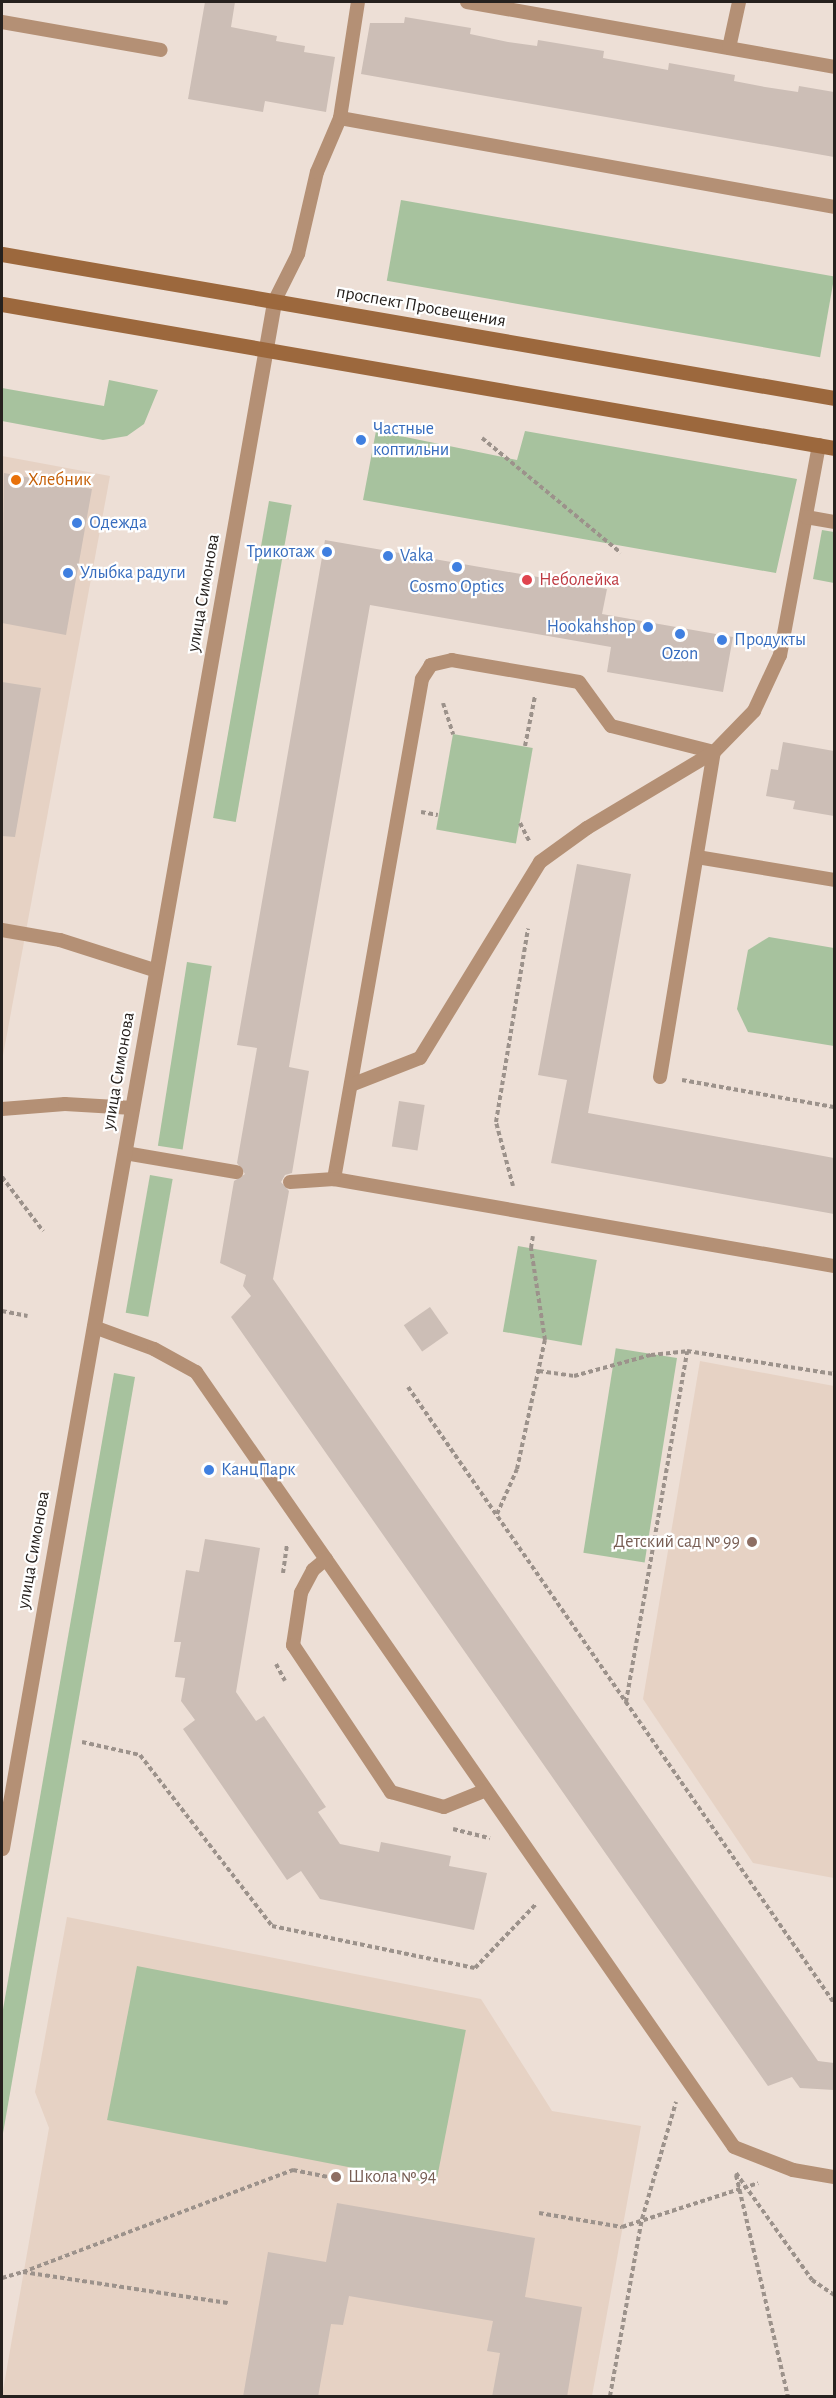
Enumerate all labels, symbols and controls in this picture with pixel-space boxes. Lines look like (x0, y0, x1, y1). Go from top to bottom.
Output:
street label: проспект Просвещения (334, 281, 508, 333)
place label: Частные коптильни (373, 419, 449, 462)
marker: Частные коптильни (354, 433, 368, 447)
place label: Хлебник (28, 469, 91, 491)
marker: Хлебник (9, 473, 23, 487)
place label: Одежда (89, 512, 147, 534)
marker: Одежда (70, 516, 84, 530)
street label: улица Симонова (183, 532, 225, 654)
place label: Трикотаж (247, 541, 315, 563)
marker: Трикотаж (320, 545, 334, 559)
place label: Vaka (400, 545, 434, 567)
marker: Vaka (381, 549, 395, 563)
marker: Cosmo Optics (450, 560, 464, 574)
place label: Улыбка радуги (80, 562, 186, 584)
marker: Улыбка радуги (61, 566, 75, 580)
place label: Неболейка (539, 569, 619, 591)
marker: Неболейка (520, 573, 534, 587)
place label: Cosmo Optics (410, 576, 504, 598)
place label: Hookahshop (547, 616, 636, 638)
marker: Hookahshop (641, 620, 655, 634)
marker: Ozon (673, 627, 687, 641)
place label: Продукты (734, 629, 806, 651)
marker: Продукты (715, 633, 729, 647)
place label: Ozon (662, 643, 698, 665)
street label: улица Симонова (98, 1010, 140, 1132)
place label: КанцПарк (221, 1459, 296, 1481)
marker: КанцПарк (202, 1463, 216, 1477)
street label: улица Симонова (13, 1489, 55, 1611)
place label: Детский сад № 99 (614, 1531, 740, 1553)
marker: Детский сад № 99 (745, 1535, 759, 1549)
place label: Школа № 94 (348, 2166, 437, 2188)
marker: Школа № 94 (329, 2170, 343, 2184)

